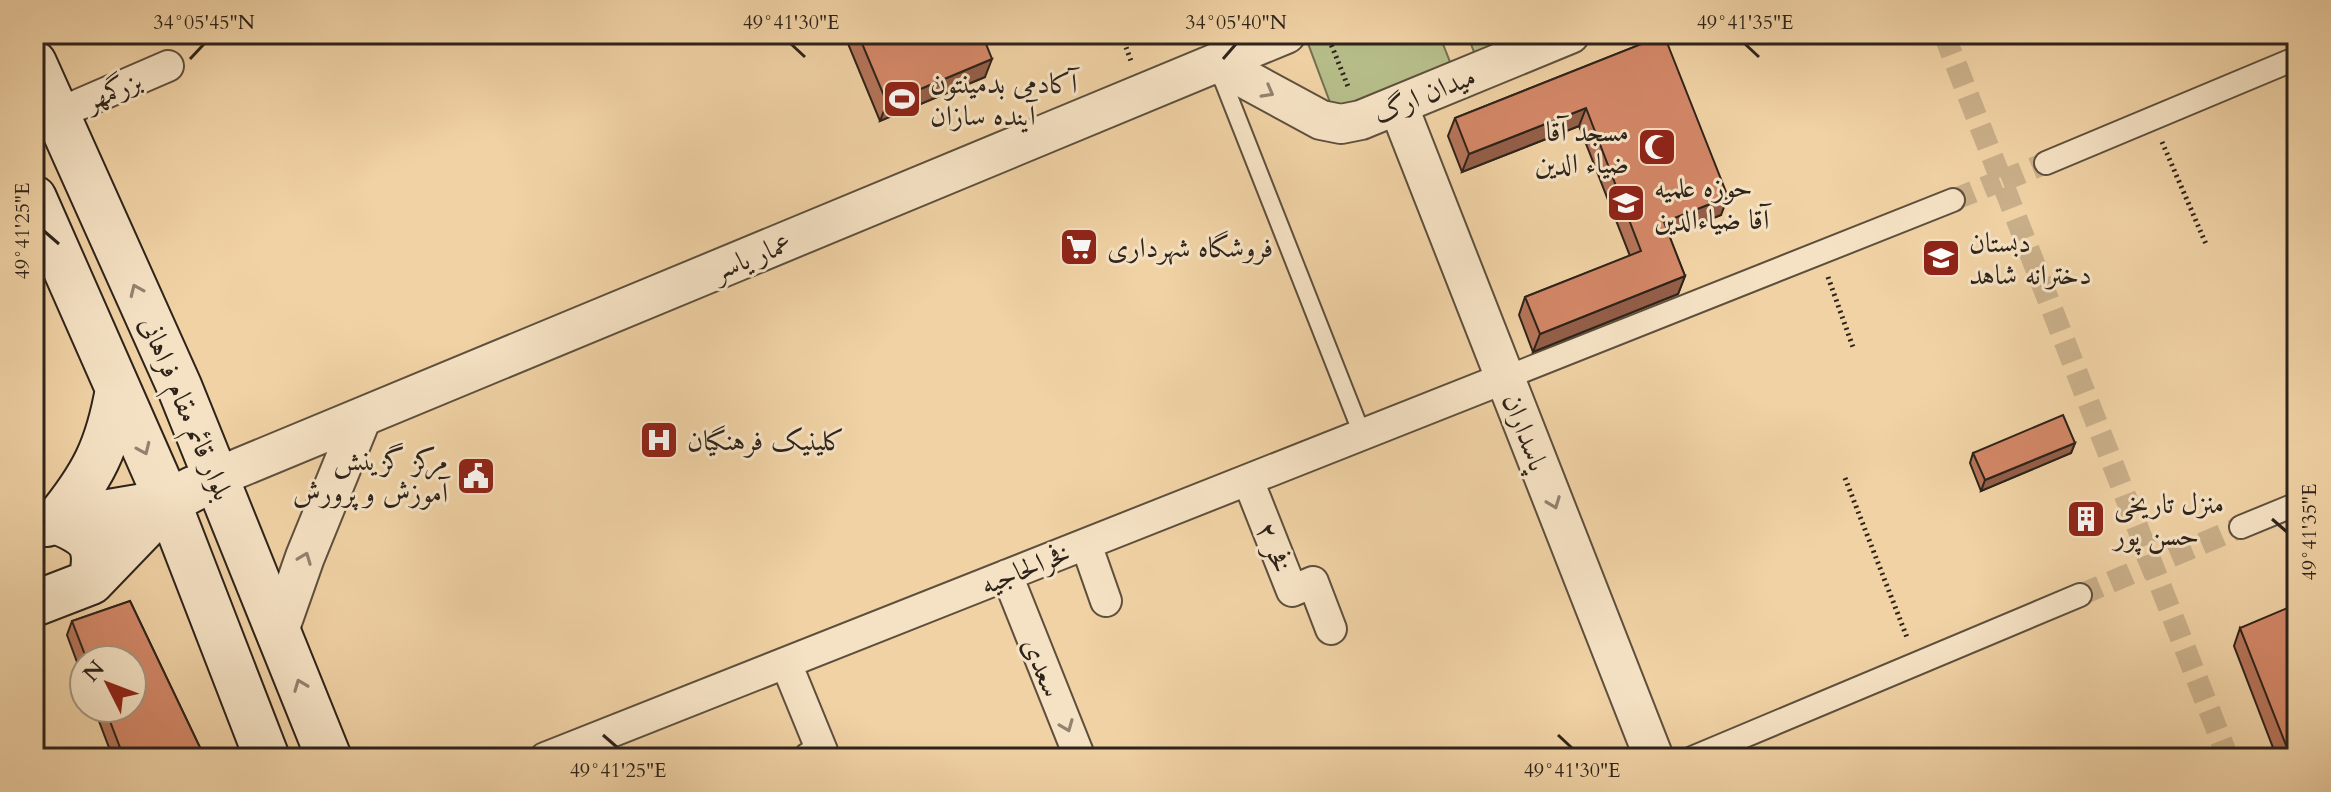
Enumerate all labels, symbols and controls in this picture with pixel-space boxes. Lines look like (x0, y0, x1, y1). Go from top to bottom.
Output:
text: 34°05'45"N (153, 9, 255, 36)
text: 49°41'30"E (743, 9, 839, 36)
text: 34°05'40"N (1185, 9, 1287, 36)
text: 49°41'35"E (1697, 9, 1793, 36)
street label: میدان ارگ (1367, 57, 1481, 133)
street label: بزرگمهر (77, 62, 148, 121)
place label: آکادمی بدمینتون آینده سازان (930, 65, 1080, 135)
sports icon: آکادمی بدمینتون آینده سازان (881, 78, 923, 120)
one-way arrow (1260, 82, 1275, 97)
place label: مسجد آقا ضیاء الدین (1535, 113, 1629, 183)
mosque icon: مسجد آقا ضیاء الدین (1636, 126, 1678, 168)
place label: حوزه علمیه آقا ضیاءالدین (1654, 169, 1772, 239)
school or university icon: حوزه علمیه آقا ضیاءالدین (1605, 182, 1647, 224)
text: 49°41'25"E (9, 183, 36, 279)
street label: عمار یاسر (705, 224, 797, 291)
place label: دبستان دخترانه شاهد (1969, 224, 2092, 294)
supermarket icon: فروشگاه شهرداری (1058, 226, 1100, 268)
place label: فروشگاه شهرداری (1107, 229, 1273, 267)
school or university icon: دبستان دخترانه شاهد (1920, 237, 1962, 279)
one-way arrow (130, 284, 146, 298)
street label: بلوار قائم مقام فراهانی (126, 310, 242, 508)
street label: پاسداران (1492, 388, 1558, 479)
hospital icon: کلینیک فرهنگیان (638, 419, 680, 461)
place label: کلینیک فرهنگیان (687, 422, 845, 460)
one-way arrow (135, 440, 151, 455)
place label: مرکز گزینش آموزش و پرورش (293, 442, 451, 512)
public building icon: مرکز گزینش آموزش و پرورش (455, 455, 497, 497)
text: 49°41'35"E (2296, 484, 2323, 580)
place label: منزل تاریخی حسن پور (2111, 485, 2224, 556)
one-way arrow (1544, 495, 1561, 509)
building icon: منزل تاریخی حسن پور (2065, 498, 2107, 540)
street label: فخر ۲ (1247, 516, 1301, 579)
street label: فخرالحاجیه (975, 534, 1076, 604)
one-way arrow (295, 551, 312, 565)
street label: سعدی (1013, 632, 1071, 703)
north arrow (68, 644, 148, 724)
text: N (76, 654, 111, 688)
one-way arrow (294, 679, 310, 693)
one-way arrow (1057, 718, 1074, 732)
text: 49°41'25"E (570, 757, 666, 784)
text: 49°41'30"E (1524, 757, 1620, 784)

